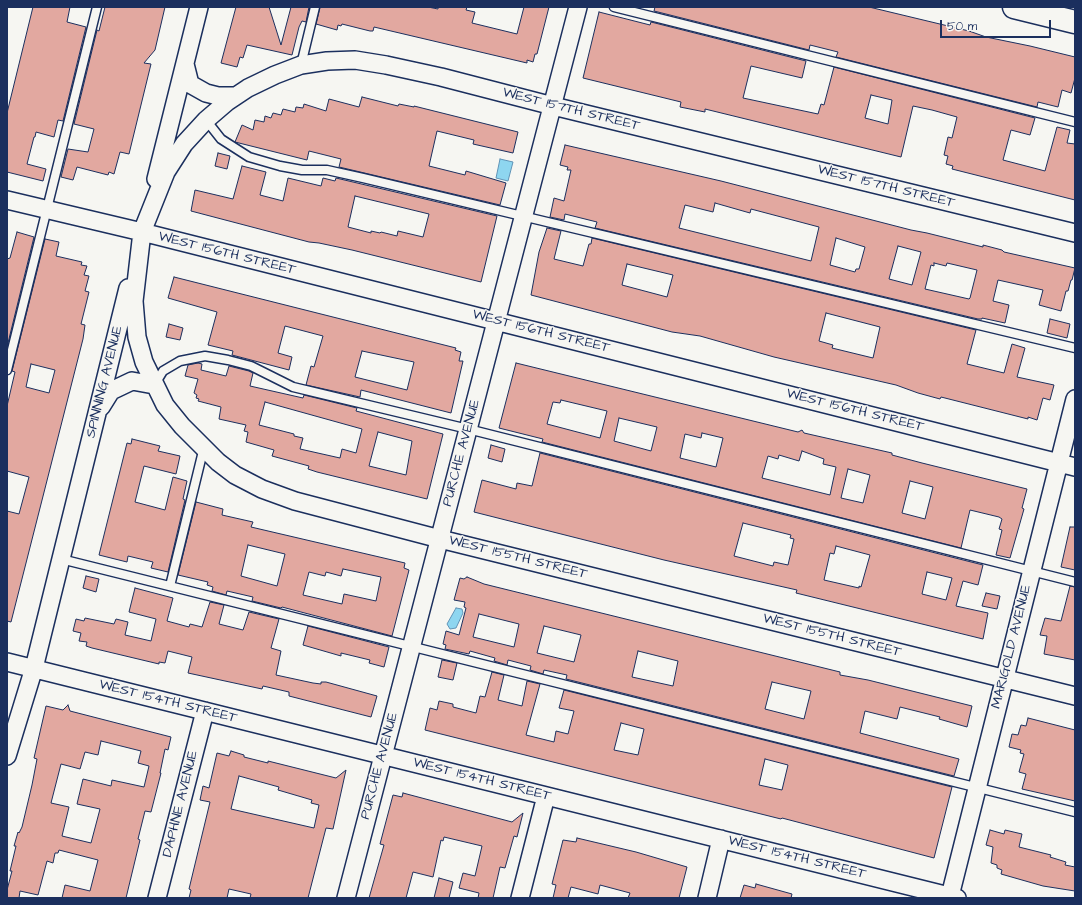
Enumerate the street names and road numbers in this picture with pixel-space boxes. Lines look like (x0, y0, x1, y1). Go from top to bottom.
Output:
street label: WEST 157TH STREET (501, 85, 641, 135)
street label: WEST 157TH STREET (816, 162, 956, 212)
street label: WEST 156TH STREET (157, 229, 297, 279)
street label: WEST 156TH STREET (471, 307, 611, 357)
street label: SPINNING AVENUE (83, 324, 127, 440)
street label: WEST 156TH STREET (785, 386, 925, 436)
street label: PURCHE AVENUE (440, 398, 484, 508)
street label: WEST 155TH STREET (447, 533, 589, 583)
street label: MARIGOLD AVENUE (988, 583, 1036, 711)
street label: WEST 155TH STREET (761, 611, 903, 661)
street label: WEST 154TH STREET (97, 677, 239, 727)
street label: PURCHE AVENUE (358, 711, 402, 821)
street label: DAPHNE AVENUE (160, 749, 202, 859)
street label: WEST 154TH STREET (411, 755, 553, 805)
street label: WEST 154TH STREET (726, 833, 868, 883)

